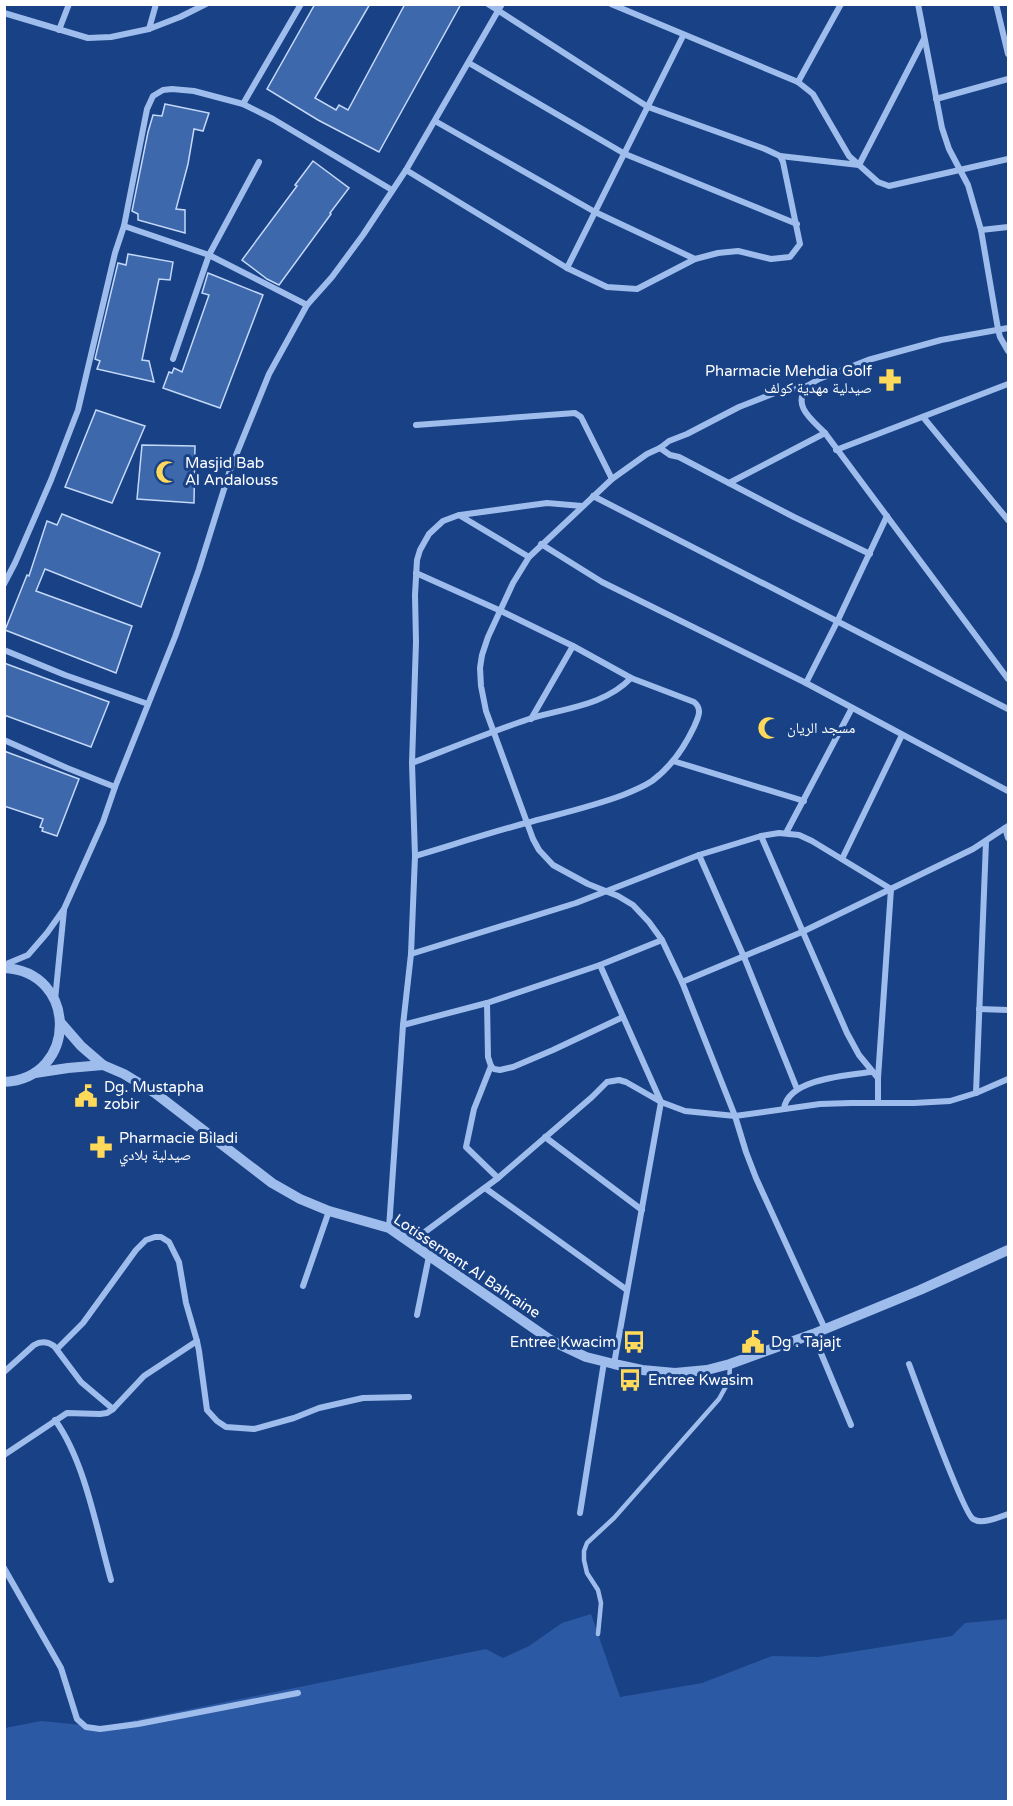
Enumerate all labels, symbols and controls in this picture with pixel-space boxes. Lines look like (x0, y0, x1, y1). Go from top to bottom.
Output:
place label: Pharmacie Mehdia Golf صيدلية مهدية كولف (705, 362, 872, 397)
pharmacy icon: Pharmacie Mehdia Golf صيدلية مهدية كولف (877, 367, 903, 393)
place label: Masjid Bab Al Andalouss (185, 454, 278, 489)
mosque icon: Masjid Bab Al Andalouss (154, 459, 180, 485)
mosque icon: مسجد الريان (756, 715, 782, 741)
place label: مسجد الريان (787, 719, 855, 738)
place label: Dg. Mustapha zobir (104, 1078, 204, 1113)
public building icon: Dg. Mustapha zobir (73, 1083, 99, 1109)
place label: Pharmacie Biladi صيدلية بلادي (119, 1129, 238, 1167)
pharmacy icon: Pharmacie Biladi صيدلية بلادي (88, 1134, 114, 1160)
street label: Lotissement Al Bahraine (390, 1210, 544, 1322)
bus stop icon: Entree Kwacim (621, 1329, 647, 1355)
public building icon: Dg . Tajajt (740, 1329, 766, 1355)
place label: Entree Kwacim (510, 1333, 616, 1351)
place label: Dg . Tajajt (771, 1333, 842, 1351)
bus stop icon: Entree Kwasim (617, 1367, 643, 1393)
place label: Entree Kwasim (648, 1371, 754, 1389)

